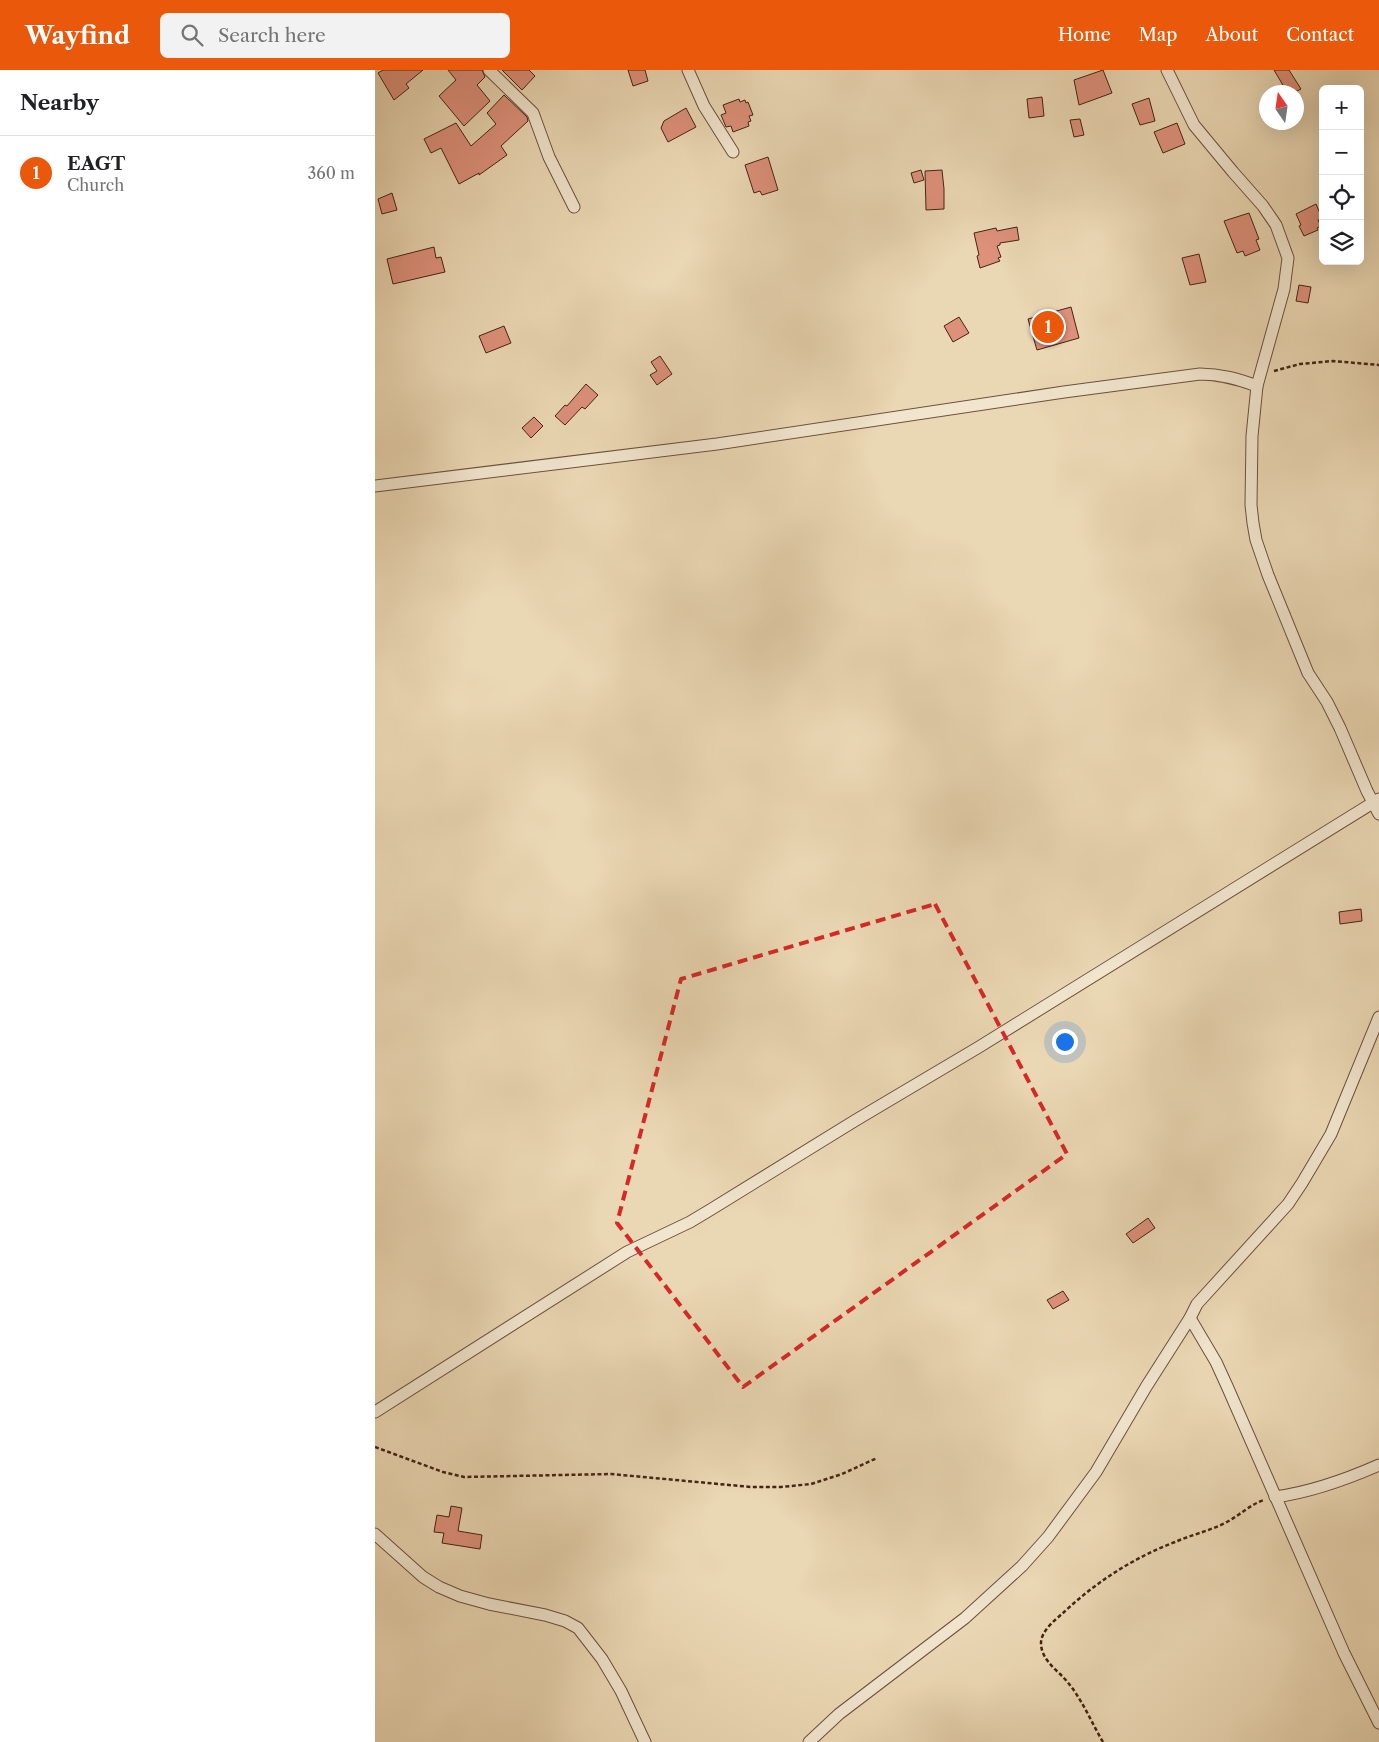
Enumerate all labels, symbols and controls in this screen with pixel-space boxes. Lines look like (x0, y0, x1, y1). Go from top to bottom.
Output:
search box (160, 13, 510, 58)
text: Wayfind (25, 21, 130, 50)
icon: search (178, 21, 206, 49)
text: Search here (218, 24, 326, 47)
text: Home (1058, 24, 1111, 46)
text: Map (1139, 24, 1177, 46)
text: About (1205, 24, 1258, 46)
text: Contact (1286, 24, 1354, 46)
north arrow (1259, 85, 1304, 130)
map controls (1319, 85, 1364, 265)
button: + (1319, 85, 1364, 130)
text: Nearby (20, 90, 99, 115)
button: − (1319, 130, 1364, 175)
text: EAGT (67, 152, 125, 175)
text: 1 (32, 163, 40, 183)
text: 360 m (308, 163, 355, 183)
text: Church (67, 175, 124, 195)
button: locate (1319, 175, 1364, 220)
button: layers (1319, 220, 1364, 265)
pin: 1 (1032, 308, 1064, 346)
your location (1052, 1029, 1078, 1055)

